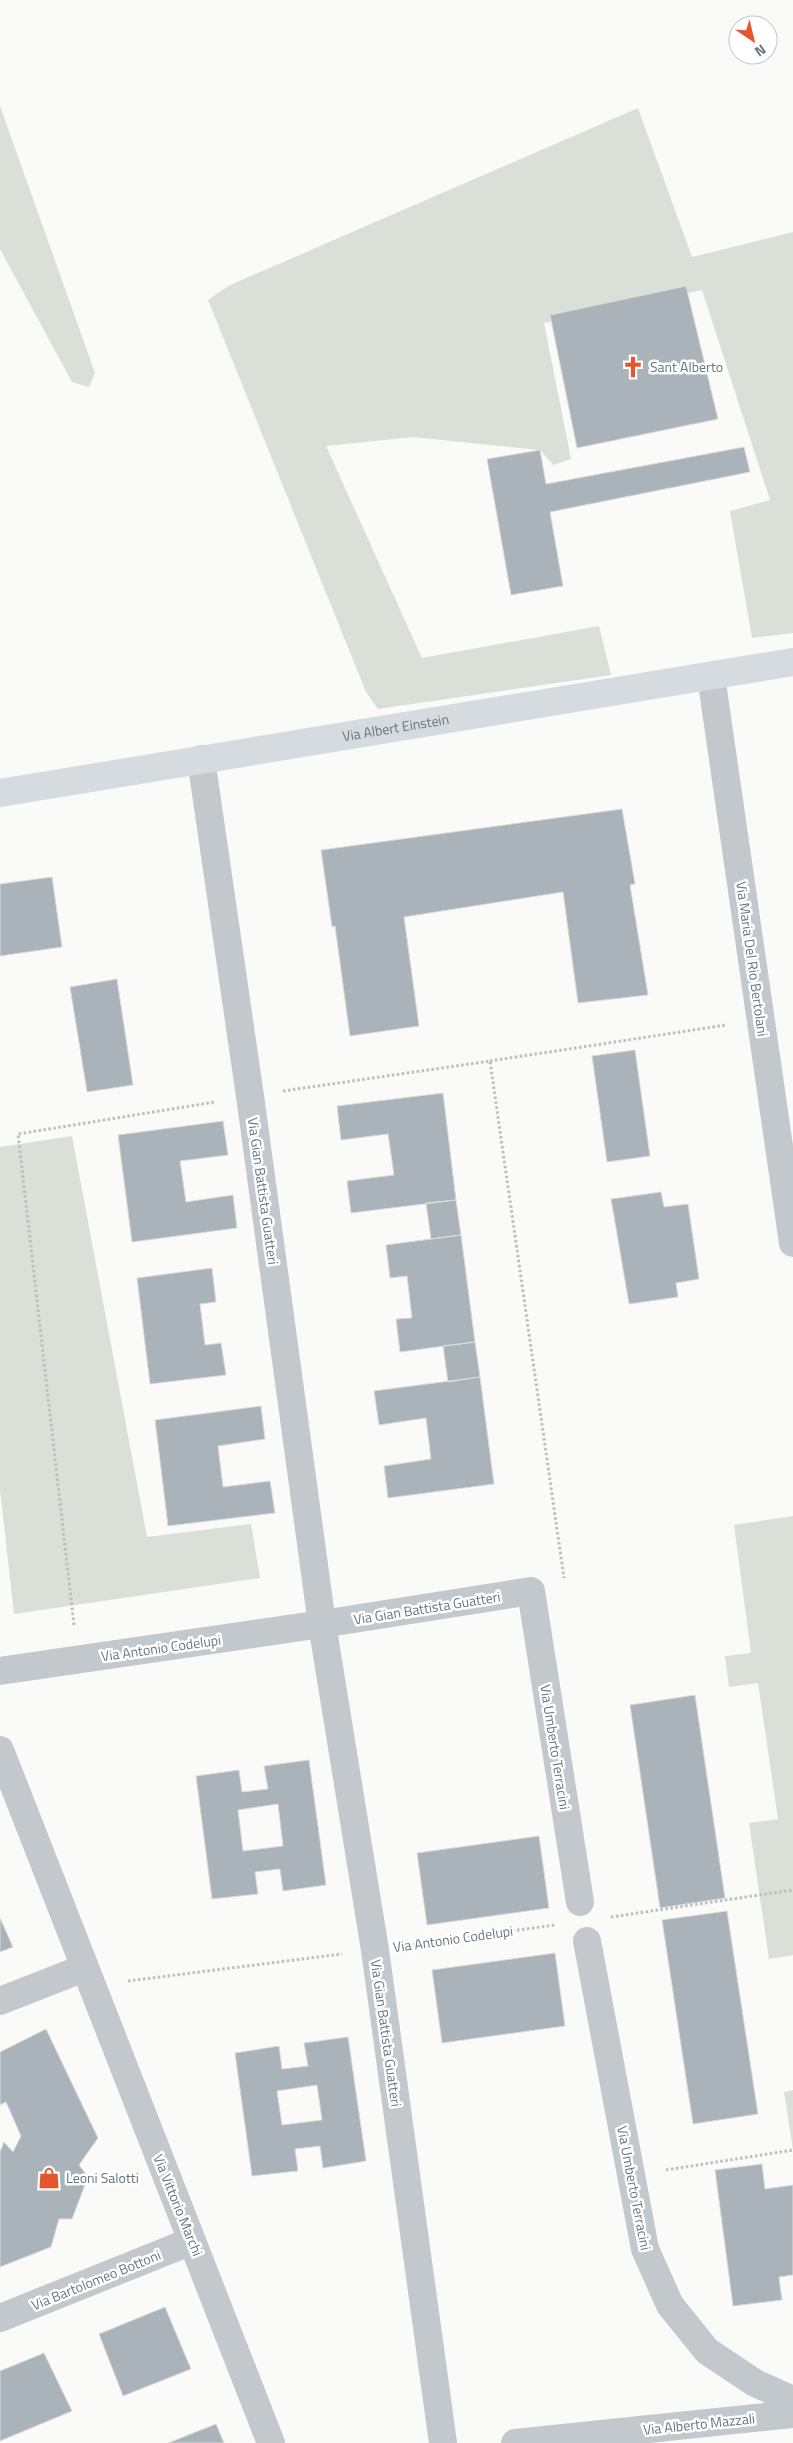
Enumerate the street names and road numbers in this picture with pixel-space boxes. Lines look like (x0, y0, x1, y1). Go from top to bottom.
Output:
street label: Via Albert Einstein (341, 708, 450, 746)
street label: Via Maria Del Rio Bertolani (731, 880, 774, 1038)
street label: Via Gian Battista Guatteri (243, 1116, 284, 1266)
street label: Via Gian Battista Guatteri (352, 1586, 502, 1629)
street label: Via Antonio Codelupi (100, 1629, 222, 1666)
street label: Via Umberto Terracini (535, 1683, 576, 1811)
street label: Via Antonio Codelupi (392, 1920, 514, 1957)
street label: Via Gian Battista Guatteri (366, 1958, 407, 2108)
street label: Via Umberto Terracini (612, 2124, 657, 2252)
street label: Via Vittorio Marchi (148, 2151, 208, 2259)
street label: Via Bartolomeo Bottoni (28, 2244, 164, 2315)
street label: Via Alberto Mazzali (642, 2407, 756, 2440)

